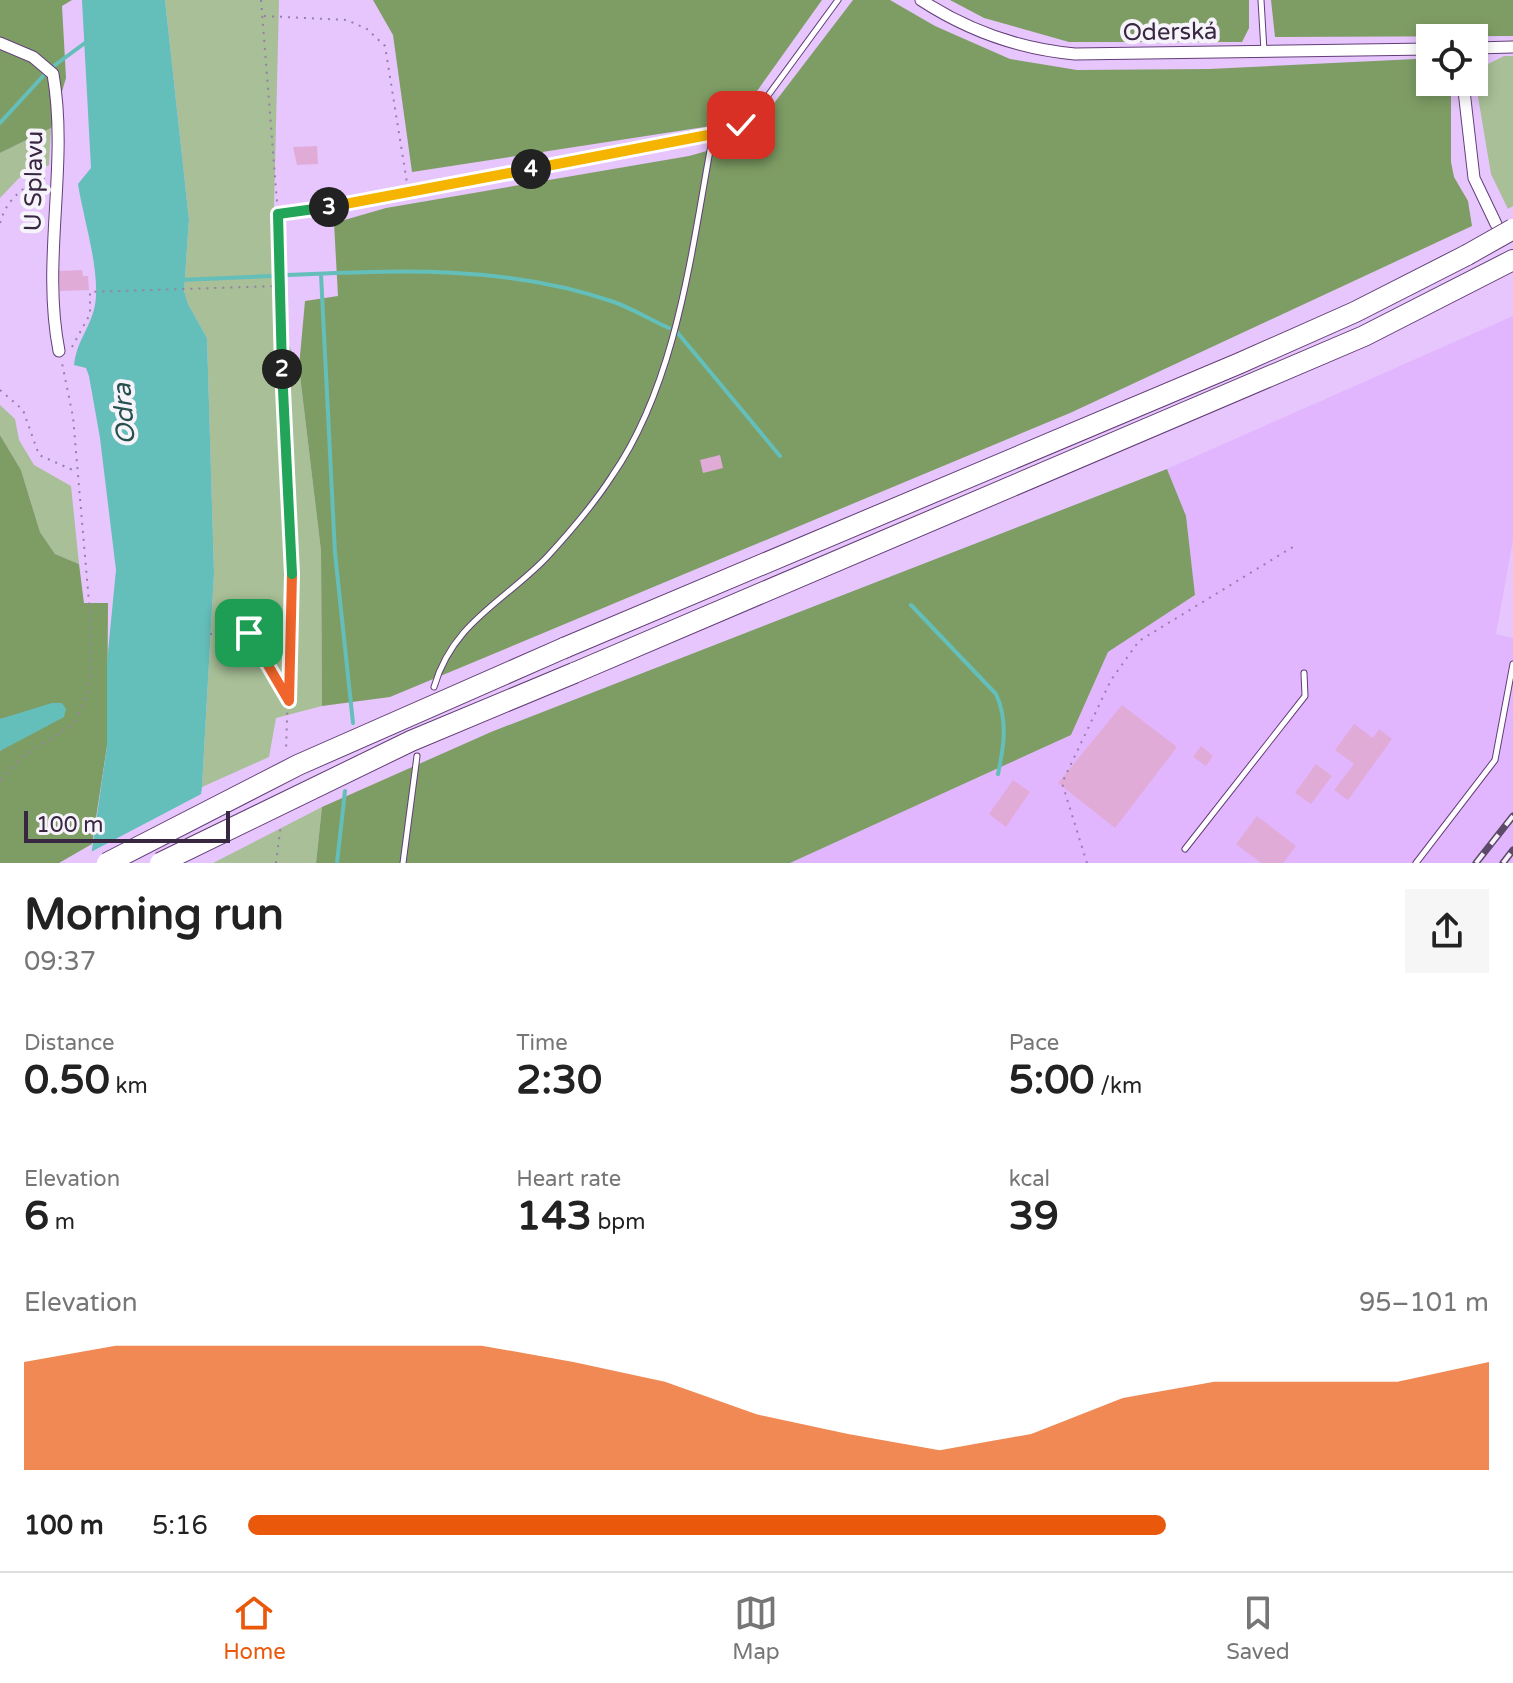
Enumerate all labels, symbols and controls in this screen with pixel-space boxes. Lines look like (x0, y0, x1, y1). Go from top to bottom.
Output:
street label: Oderská (1122, 17, 1218, 47)
map controls (1416, 24, 1488, 96)
button: locate (1416, 24, 1488, 96)
pin (707, 91, 775, 159)
icon: check (719, 103, 763, 147)
street label: U Splavu (19, 130, 49, 232)
pin: 4 (511, 149, 551, 189)
text: 4 (524, 156, 538, 182)
pin: 3 (309, 187, 349, 227)
text: 3 (322, 194, 336, 220)
pin: 2 (262, 349, 302, 389)
text: 2 (275, 356, 289, 382)
water label: Odra (106, 381, 142, 446)
pin (215, 599, 283, 667)
icon: arrive (227, 611, 271, 655)
scale bar (24, 807, 230, 843)
text: 100 m (36, 812, 103, 838)
text: Morning run (24, 889, 284, 942)
button: share (1405, 889, 1489, 973)
text: 09:37 (24, 946, 96, 977)
text: Distance (24, 1030, 115, 1056)
text: Time (516, 1030, 568, 1056)
text: Pace (1009, 1030, 1059, 1056)
text: 0.50 (24, 1056, 110, 1104)
text: 2:30 (516, 1056, 602, 1104)
text: 5:00 (1009, 1056, 1094, 1104)
text: km (110, 1073, 148, 1099)
text: /km (1094, 1073, 1142, 1099)
text: Elevation (24, 1166, 120, 1192)
text: Heart rate (516, 1166, 621, 1192)
text: kcal (1009, 1166, 1050, 1192)
text: 6 (24, 1192, 49, 1240)
text: 143 (516, 1192, 592, 1240)
text: 39 (1009, 1192, 1059, 1240)
text: m (49, 1209, 75, 1235)
text: bpm (592, 1209, 645, 1235)
text: Elevation (24, 1287, 138, 1318)
text: 95–101 m (1359, 1287, 1489, 1318)
text: 100 m (24, 1510, 104, 1541)
text: 5:16 (152, 1510, 208, 1541)
tab: Home (223, 1591, 286, 1665)
tab: Map (732, 1591, 780, 1665)
tab: Saved (1226, 1591, 1290, 1665)

